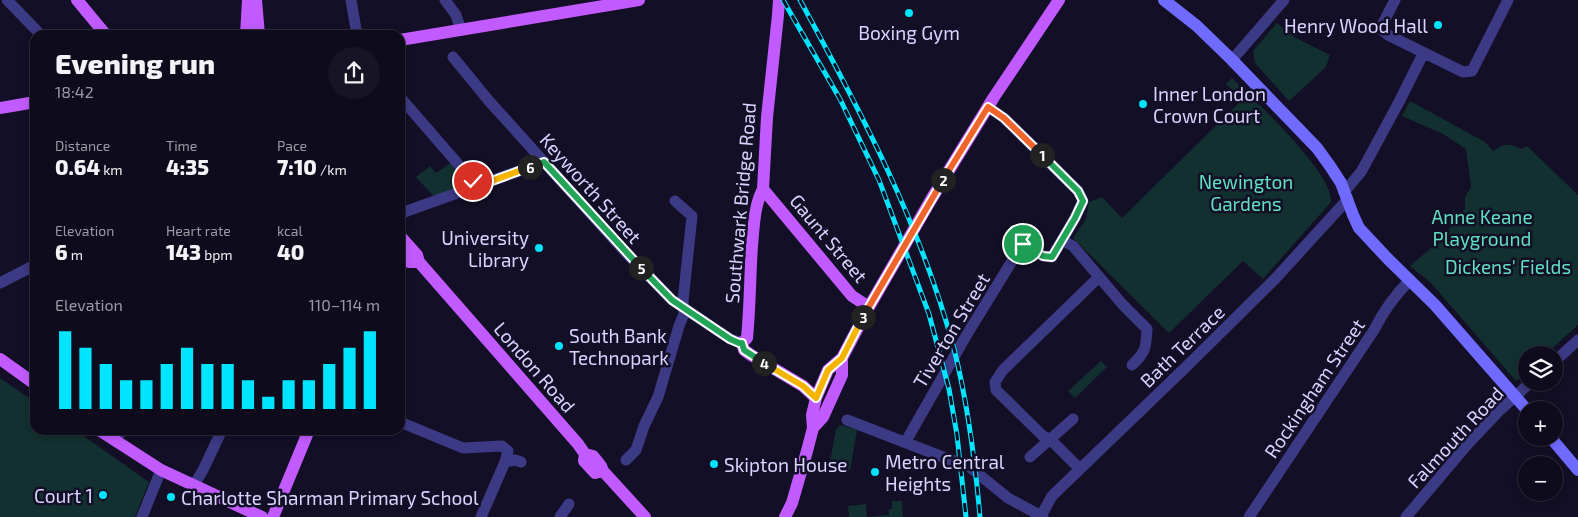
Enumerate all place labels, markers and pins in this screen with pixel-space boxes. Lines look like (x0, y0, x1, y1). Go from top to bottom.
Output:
marker: Boxing Gym (903, 7, 915, 19)
place label: Henry Wood Hall (1284, 14, 1428, 37)
marker: Henry Wood Hall (1432, 19, 1444, 31)
place label: Boxing Gym (858, 21, 960, 44)
place label: Inner London Crown Court (1153, 82, 1266, 127)
marker: Inner London Crown Court (1137, 98, 1149, 110)
pin: 1 (1030, 142, 1054, 168)
pin: 6 (518, 154, 542, 180)
pin (452, 160, 494, 202)
pin: 2 (930, 168, 956, 192)
pin (1002, 223, 1044, 265)
place label: University Library (441, 226, 529, 271)
marker: University Library (533, 242, 545, 254)
pin: 5 (628, 256, 654, 280)
pin: 3 (850, 304, 876, 330)
place label: South Bank Technopark (569, 324, 669, 369)
marker: South Bank Technopark (553, 340, 565, 352)
pin: 4 (752, 350, 776, 376)
place label: Metro Central Heights (885, 450, 1005, 495)
place label: Skipton House (724, 453, 848, 476)
marker: Skipton House (708, 458, 720, 470)
marker: Metro Central Heights (869, 466, 881, 478)
place label: Court 1 (34, 484, 93, 507)
place label: Charlotte Sharman Primary School (181, 486, 479, 509)
marker: Court 1 (97, 489, 109, 501)
marker: Charlotte Sharman Primary School (165, 491, 177, 503)

